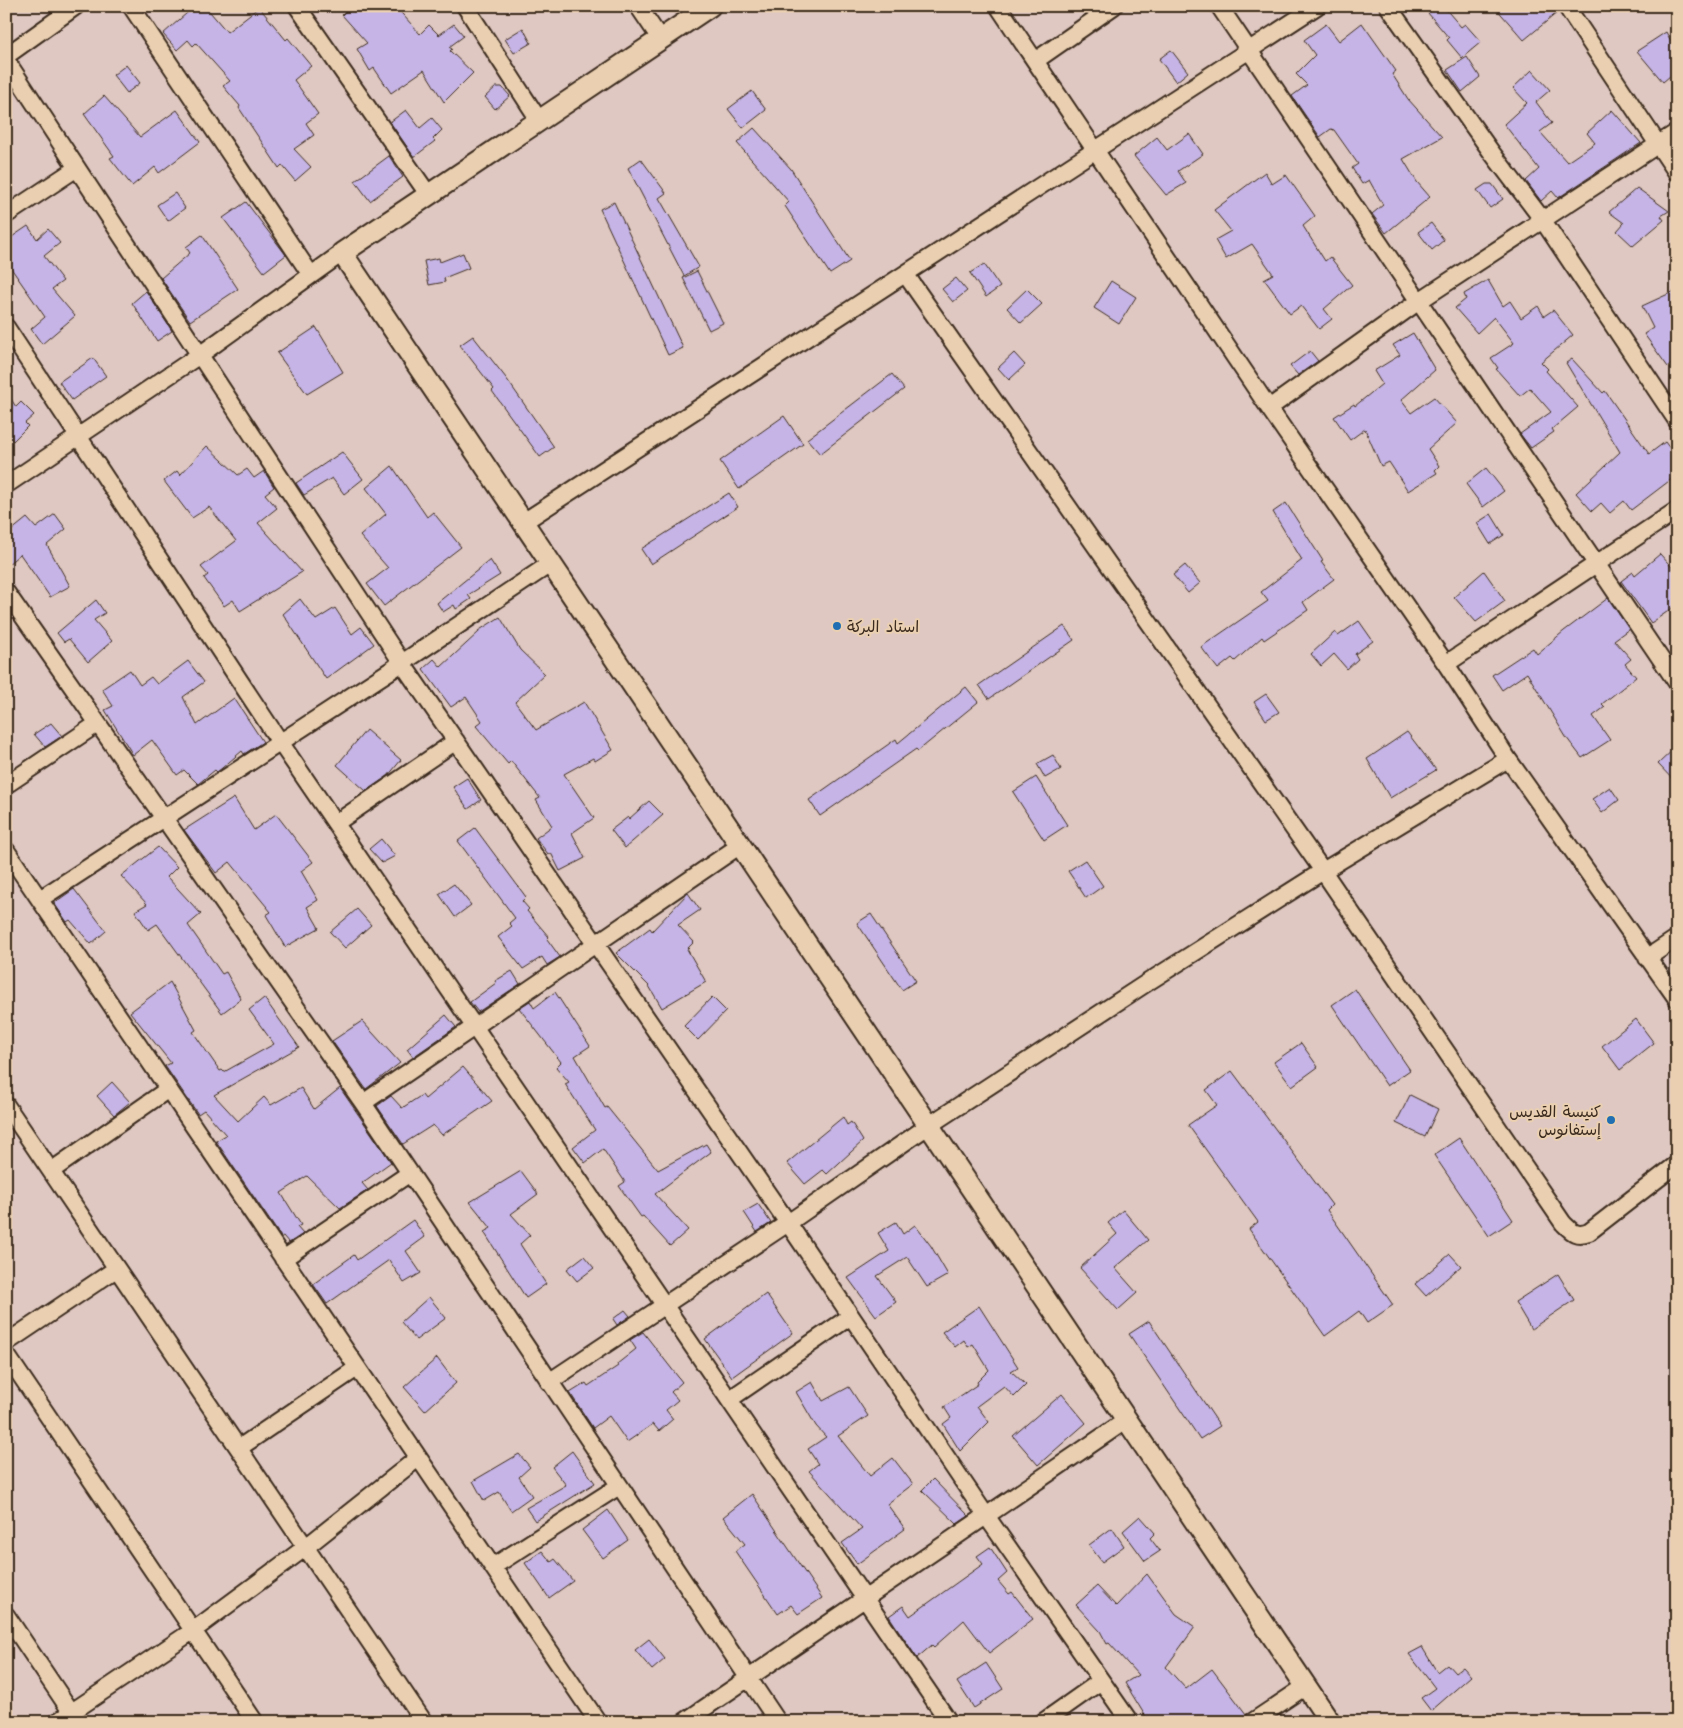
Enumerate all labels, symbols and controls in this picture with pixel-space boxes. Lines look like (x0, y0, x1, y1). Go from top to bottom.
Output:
place label: استاد البركة (847, 616, 919, 638)
marker: استاد البركة (831, 620, 843, 632)
place label: كنيسة القديس إستفانوس (1509, 1101, 1601, 1141)
marker: كنيسة القديس إستفانوس (1605, 1114, 1617, 1126)

